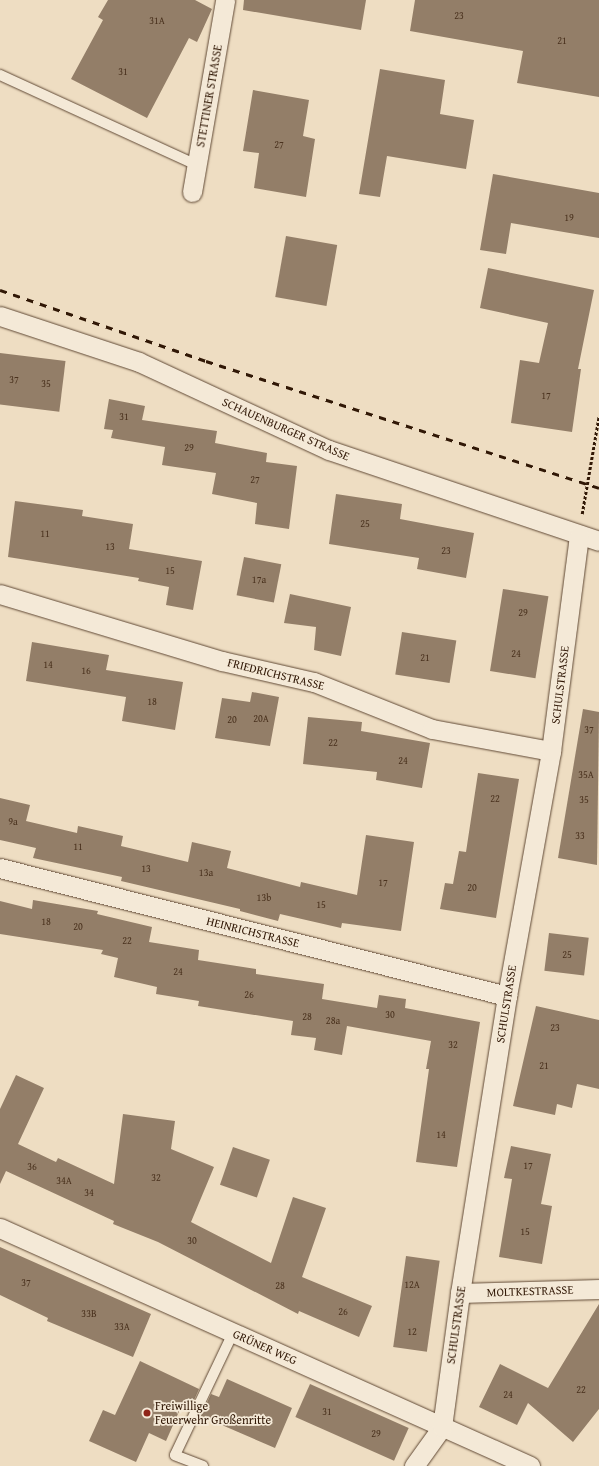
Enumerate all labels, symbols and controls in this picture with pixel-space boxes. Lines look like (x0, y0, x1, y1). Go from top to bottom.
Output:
house number: 23 (454, 10, 464, 22)
house number: 31A (149, 15, 165, 27)
house number: 21 (557, 35, 567, 47)
street label: STETTINER STRASSE (193, 44, 225, 148)
house number: 31 (118, 66, 128, 78)
house number: 27 (274, 139, 284, 151)
house number: 19 (564, 212, 574, 224)
house number: 37 (9, 374, 19, 386)
house number: 35 (41, 378, 51, 390)
house number: 17 (541, 390, 551, 402)
street label: SCHAUENBURGER STRASSE (220, 394, 352, 464)
house number: 31 (119, 411, 129, 423)
house number: 29 (184, 442, 194, 454)
house number: 27 (250, 474, 260, 486)
house number: 25 (360, 518, 370, 530)
house number: 11 (40, 528, 50, 540)
house number: 13 (105, 541, 115, 553)
house number: 23 (441, 545, 451, 557)
house number: 15 (165, 565, 175, 577)
house number: 17a (252, 574, 266, 586)
house number: 29 (518, 607, 528, 619)
street label: SCHULSTRASSE (548, 645, 572, 725)
house number: 24 (511, 648, 521, 660)
house number: 21 (420, 652, 430, 664)
street label: FRIEDRICHSTRASSE (226, 655, 326, 693)
house number: 14 (43, 659, 53, 671)
house number: 16 (81, 665, 91, 677)
house number: 18 (147, 696, 157, 708)
house number: 20A (253, 713, 269, 725)
house number: 20 (227, 714, 237, 726)
house number: 37 (584, 724, 594, 736)
house number: 22 (328, 737, 338, 749)
house number: 24 (398, 755, 408, 767)
house number: 35A (578, 769, 594, 781)
house number: 22 (490, 793, 500, 805)
house number: 35 (579, 794, 589, 806)
house number: 9a (8, 816, 18, 828)
house number: 33 (575, 830, 585, 842)
house number: 11 (73, 841, 83, 853)
house number: 13 (141, 863, 151, 875)
house number: 13a (199, 867, 213, 879)
house number: 17 (378, 877, 388, 889)
house number: 20 (467, 882, 477, 894)
house number: 13b (257, 892, 271, 904)
house number: 15 (316, 899, 326, 911)
street label: HEINRICHSTRASSE (205, 913, 301, 951)
house number: 18 (41, 916, 51, 928)
house number: 20 (73, 921, 83, 933)
house number: 22 (122, 935, 132, 947)
house number: 25 (562, 949, 572, 961)
street label: SCHULSTRASSE (493, 964, 519, 1044)
house number: 24 (173, 966, 183, 978)
house number: 26 (244, 989, 254, 1001)
house number: 30 (385, 1009, 395, 1021)
house number: 28 (302, 1011, 312, 1023)
house number: 28a (326, 1015, 340, 1027)
house number: 23 (550, 1022, 560, 1034)
house number: 32 (448, 1039, 458, 1051)
house number: 21 (539, 1060, 549, 1072)
house number: 14 (436, 1129, 446, 1141)
house number: 17 (523, 1160, 533, 1172)
house number: 36 (27, 1161, 37, 1173)
house number: 32 (151, 1172, 161, 1184)
house number: 34A (56, 1175, 72, 1187)
house number: 34 (84, 1187, 94, 1199)
house number: 15 (520, 1226, 530, 1238)
house number: 30 (187, 1235, 197, 1247)
house number: 37 (21, 1277, 31, 1289)
house number: 12A (404, 1279, 420, 1291)
house number: 28 (275, 1280, 285, 1292)
street label: MOLTKESTRASSE (486, 1282, 574, 1300)
street label: SCHULSTRASSE (443, 1285, 469, 1365)
house number: 26 (338, 1306, 348, 1318)
house number: 33B (81, 1308, 97, 1320)
house number: 33A (114, 1321, 130, 1333)
street label: GRÜNER WEG (231, 1326, 299, 1368)
house number: 12 (407, 1326, 417, 1338)
house number: 22 (576, 1384, 586, 1396)
house number: 24 (503, 1389, 513, 1401)
place label: Freiwillige Feuerwehr Großenritte (155, 1399, 271, 1427)
house number: 31 (322, 1406, 332, 1418)
marker: Freiwillige Feuerwehr Großenritte (142, 1408, 152, 1418)
house number: 29 (371, 1428, 381, 1440)

